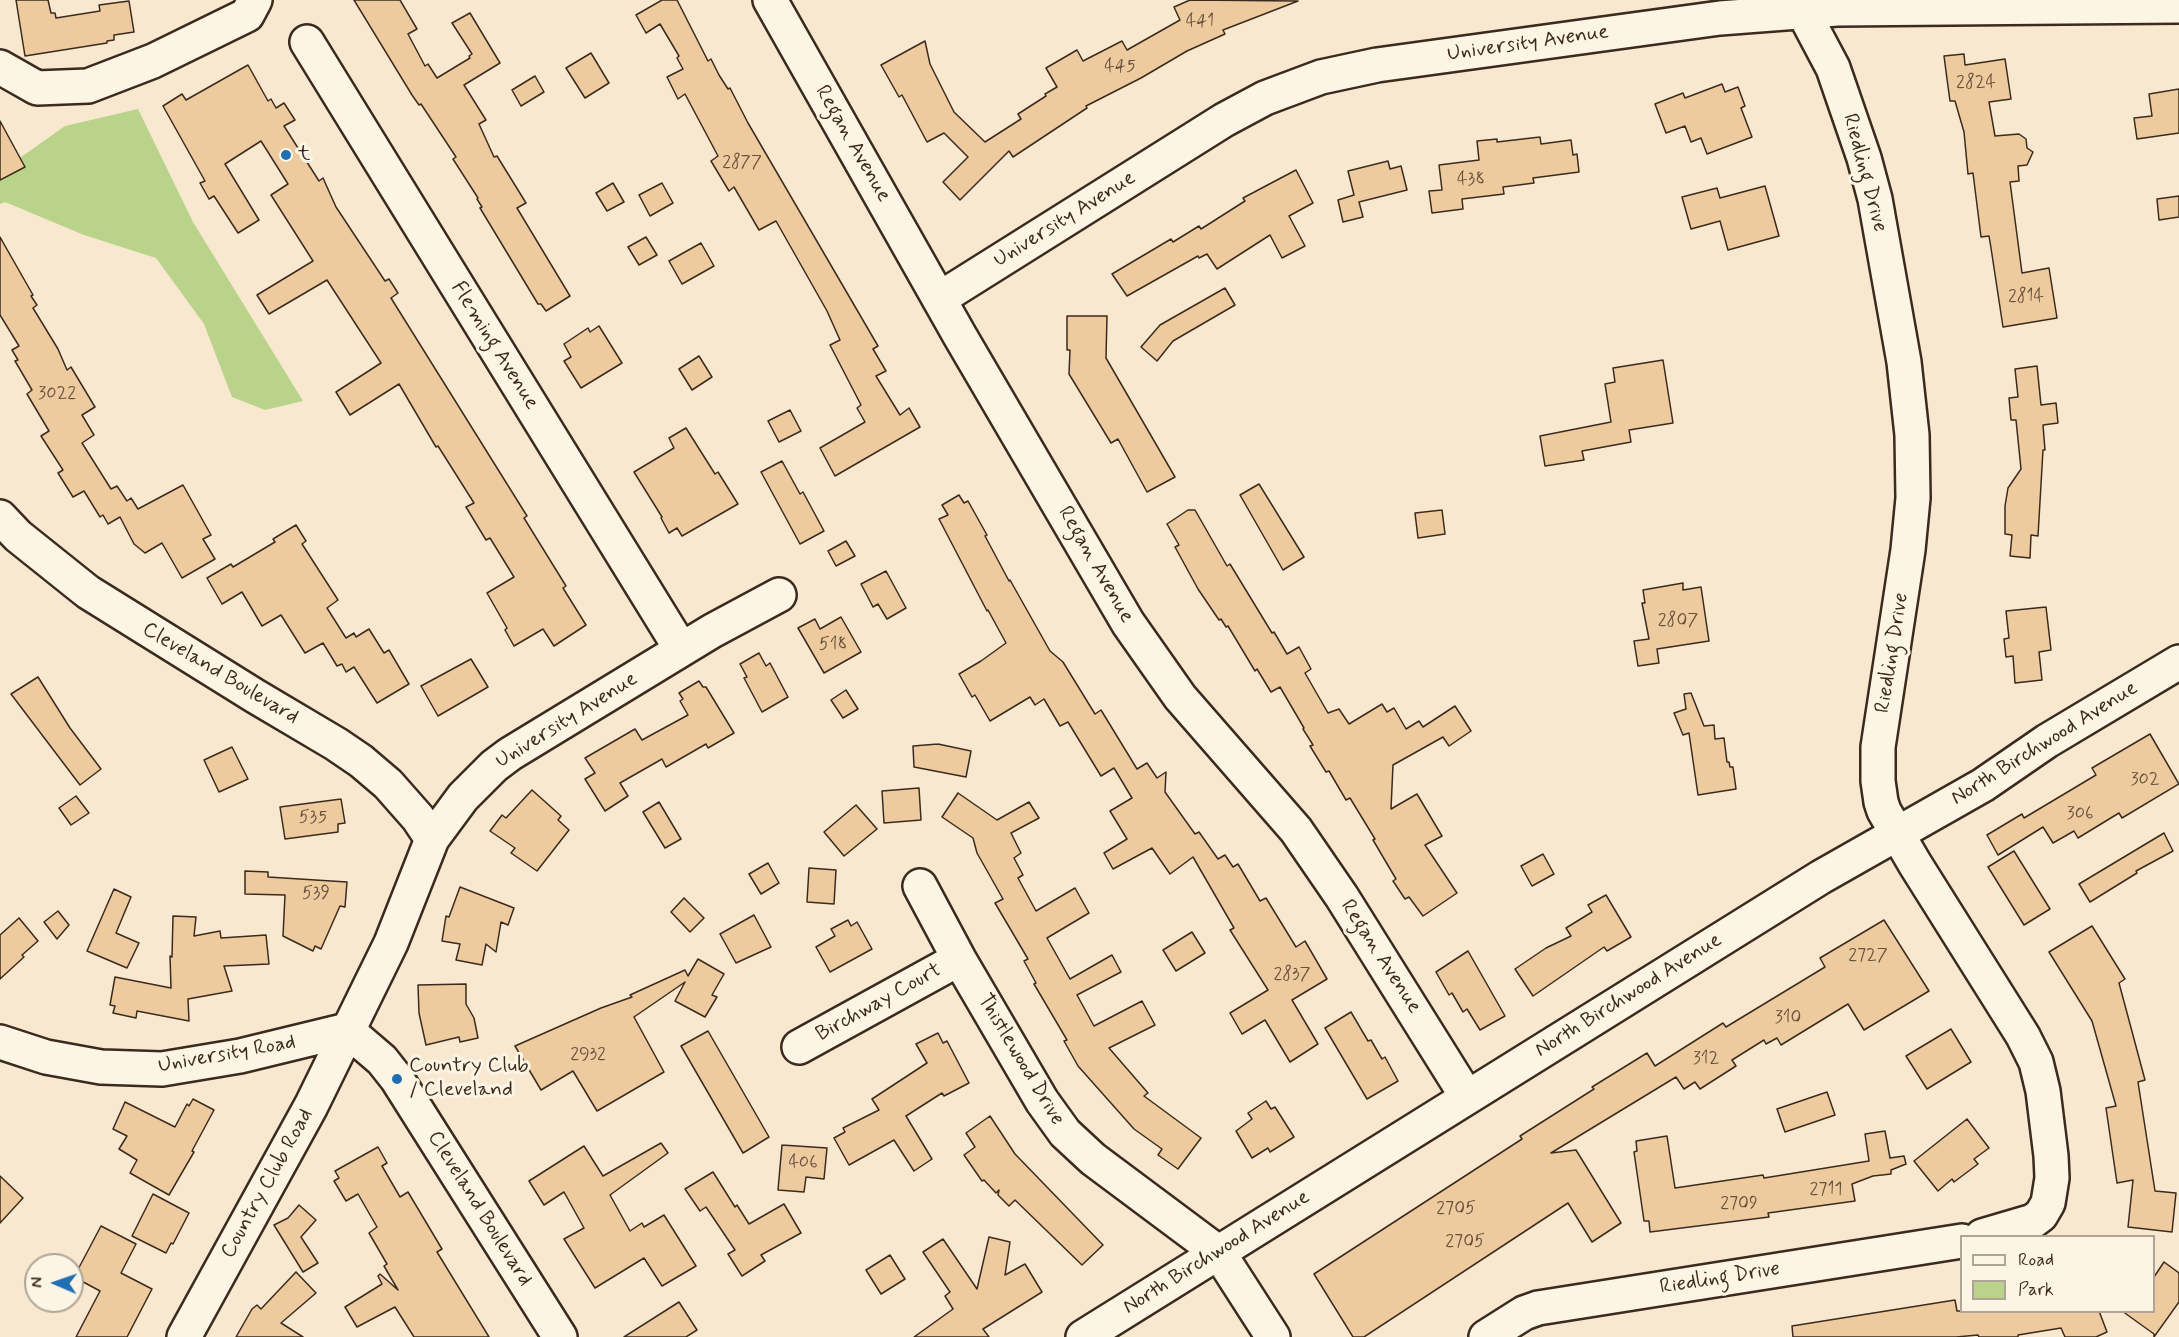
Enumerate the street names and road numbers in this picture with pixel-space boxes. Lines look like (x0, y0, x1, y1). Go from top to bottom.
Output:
street label: University Avenue (1446, 20, 1610, 68)
street label: Regan Avenue (808, 81, 896, 207)
street label: Riedling Drive (1836, 111, 1892, 235)
street label: University Avenue (989, 166, 1141, 274)
street label: Fleming Avenue (445, 277, 543, 415)
street label: Regan Avenue (1051, 502, 1139, 628)
street label: Riedling Drive (1871, 591, 1915, 715)
street label: Cleveland Boulevard (137, 617, 303, 731)
street label: University Avenue (491, 667, 643, 775)
street label: North Birchwood Avenue (1947, 676, 2143, 812)
street label: Regan Avenue (1334, 895, 1426, 1019)
street label: North Birchwood Avenue (1531, 928, 1727, 1064)
street label: Birchway Court (812, 958, 946, 1048)
street label: Thistlewood Drive (971, 990, 1069, 1130)
street label: University Road (156, 1031, 298, 1079)
street label: Country Club Road (216, 1105, 320, 1263)
street label: Cleveland Boulevard (421, 1127, 537, 1291)
street label: North Birchwood Avenue (1119, 1185, 1315, 1321)
street label: Riedling Drive (1658, 1257, 1782, 1301)

